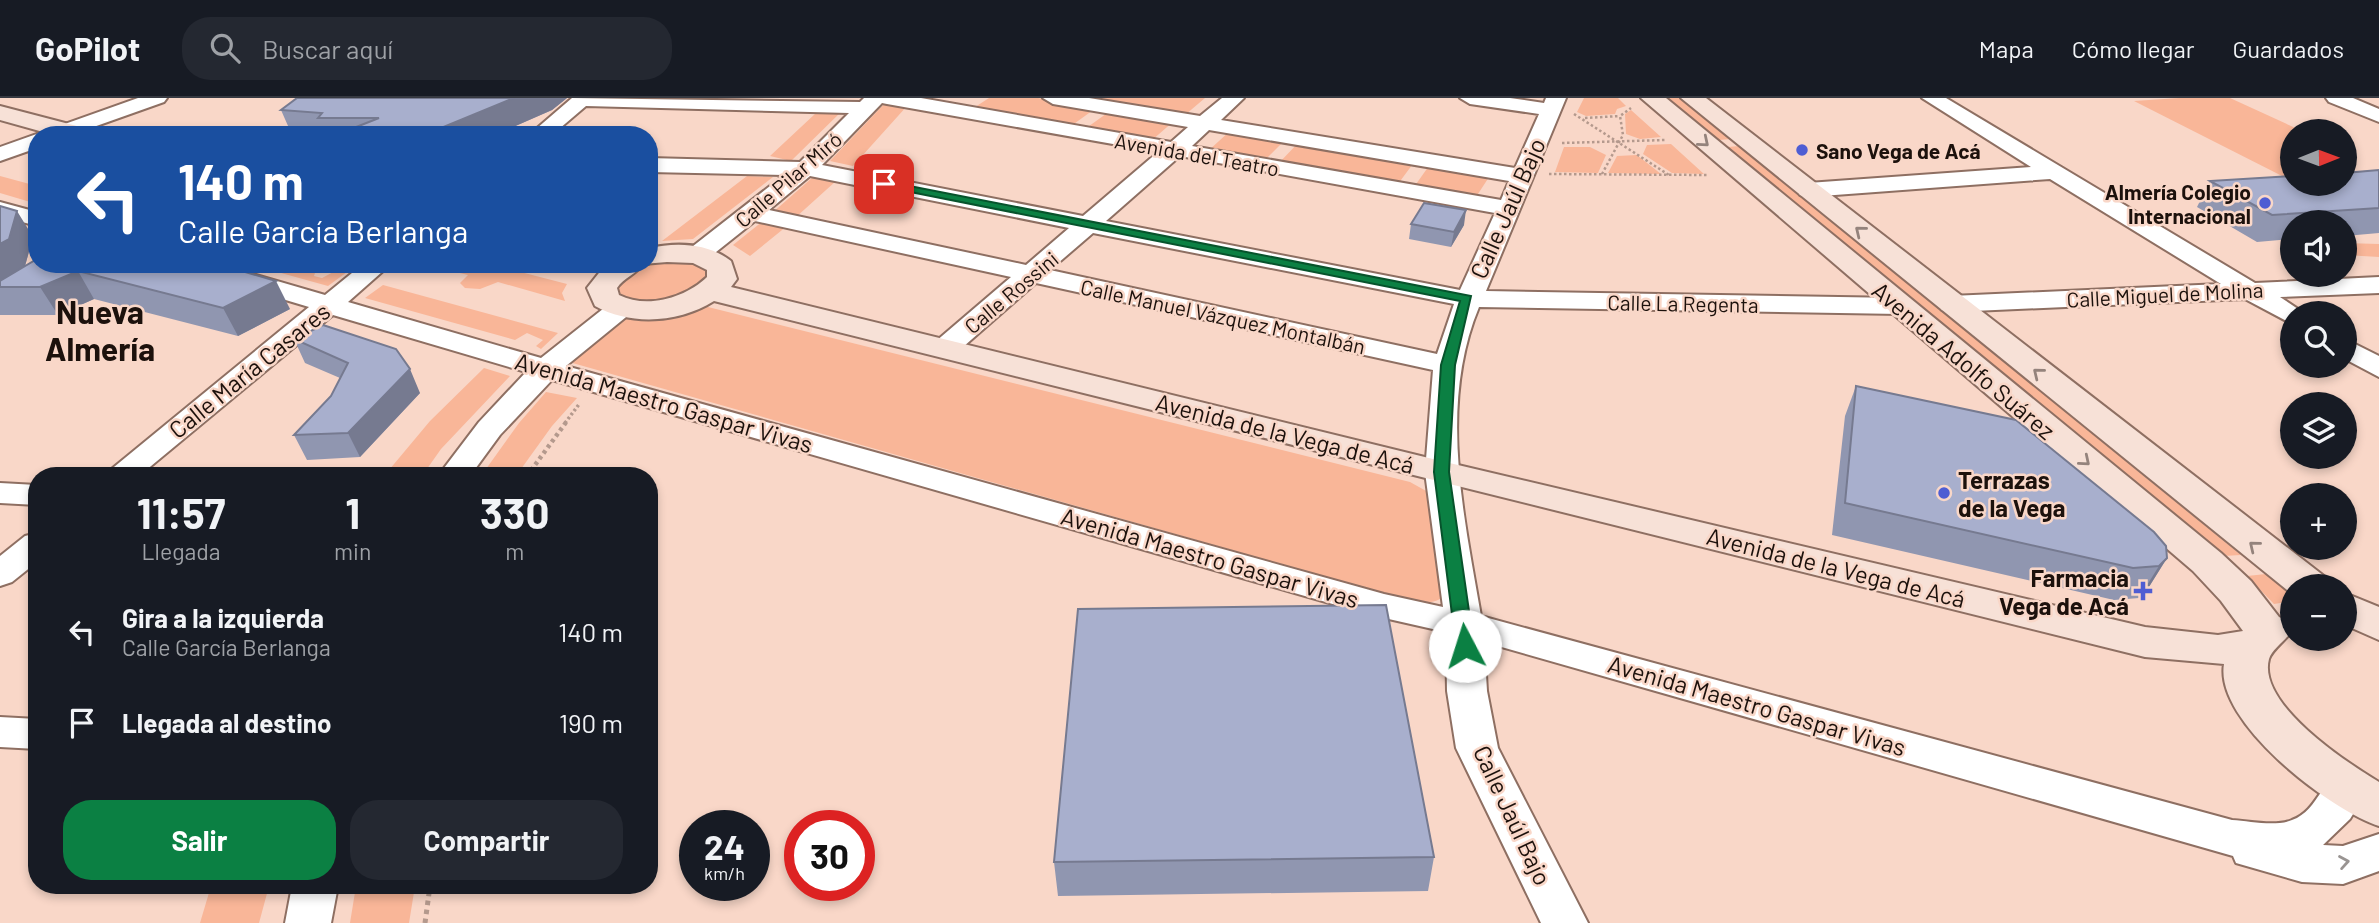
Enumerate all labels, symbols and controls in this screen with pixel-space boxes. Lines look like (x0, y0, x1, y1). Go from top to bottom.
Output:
search box (182, 17, 672, 80)
text: GoPilot (35, 28, 140, 68)
icon: search (206, 29, 244, 67)
text: Buscar aquí (262, 33, 393, 64)
text: Mapa (1979, 34, 2034, 63)
text: Cómo llegar (2072, 34, 2194, 63)
text: Guardados (2232, 34, 2344, 63)
north arrow (2280, 119, 2357, 196)
map controls (2280, 119, 2357, 651)
street label: Calle Pilar Miró (730, 126, 846, 232)
street label: Avenida del Teatro (1113, 127, 1281, 181)
street label: Calle Jaúl Bajo (1463, 133, 1551, 283)
one-way arrow (1696, 134, 1709, 146)
place label: Sano Vega de Acá (1816, 138, 1981, 163)
marker: Sano Vega de Acá (1794, 142, 1810, 158)
text: 140 m (178, 151, 304, 210)
icon: left (63, 154, 154, 245)
pin (854, 154, 914, 214)
icon: arrive (865, 165, 903, 203)
place label: Almería Colegio Internacional (2105, 179, 2251, 228)
marker: Almería Colegio Internacional (2257, 195, 2273, 211)
button: sound (2280, 210, 2357, 287)
text: Calle García Berlanga (178, 211, 468, 249)
one-way arrow (1855, 227, 1868, 239)
street label: Calle Rossini (959, 246, 1063, 338)
street label: Calle Manuel Vázquez Montalbán (1078, 274, 1368, 358)
street label: Avenida Adolfo Suárez (1867, 275, 2061, 445)
street label: Calle Miguel de Molina (2066, 276, 2264, 312)
street label: Calle La Regenta (1607, 289, 1759, 317)
district label: Nueva Almería (45, 292, 155, 367)
street label: Calle María Casares (163, 296, 335, 444)
button: search (2280, 301, 2357, 378)
street label: Avenida Maestro Gaspar Vivas (512, 346, 816, 458)
one-way arrow (2033, 369, 2046, 381)
street label: Avenida de la Vega de Acá (1153, 387, 1417, 479)
button: layers (2280, 392, 2357, 469)
one-way arrow (2077, 453, 2090, 465)
place label: Terrazas de la Vega (1958, 465, 2065, 522)
button: + (2280, 483, 2357, 560)
marker: Terrazas de la Vega (1936, 485, 1952, 501)
text: 11:57 (137, 487, 225, 537)
text: 1 (345, 487, 360, 537)
text: 330 (480, 487, 549, 537)
street label: Avenida Maestro Gaspar Vivas (1058, 501, 1362, 613)
street label: Avenida de la Vega de Acá (1704, 521, 1968, 613)
text: Llegada (142, 537, 221, 565)
text: min (334, 537, 371, 565)
text: m (505, 537, 524, 565)
one-way arrow (2249, 541, 2261, 554)
place label: Farmacia Vega de Acá (1999, 563, 2129, 620)
button: − (2280, 574, 2357, 651)
marker: Farmacia Vega de Acá (2135, 583, 2151, 599)
text: Gira a la izquierda (122, 602, 324, 633)
position arrow (1428, 609, 1502, 683)
icon: left (63, 613, 101, 651)
text: 140 m (558, 616, 623, 647)
text: Calle García Berlanga (122, 633, 331, 661)
street label: Avenida Maestro Gaspar Vivas (1605, 649, 1909, 761)
icon: arrive (63, 704, 101, 742)
text: Llegada al destino (122, 707, 331, 738)
text: 190 m (559, 707, 623, 738)
street label: Calle Jaúl Bajo (1468, 741, 1558, 889)
button: Salir (63, 800, 336, 880)
button: Compartir (350, 800, 623, 880)
speed limit sign: 30 (784, 810, 875, 901)
text: 24 (704, 825, 745, 867)
one-way arrow (2338, 855, 2350, 870)
text: km/h (704, 862, 745, 884)

